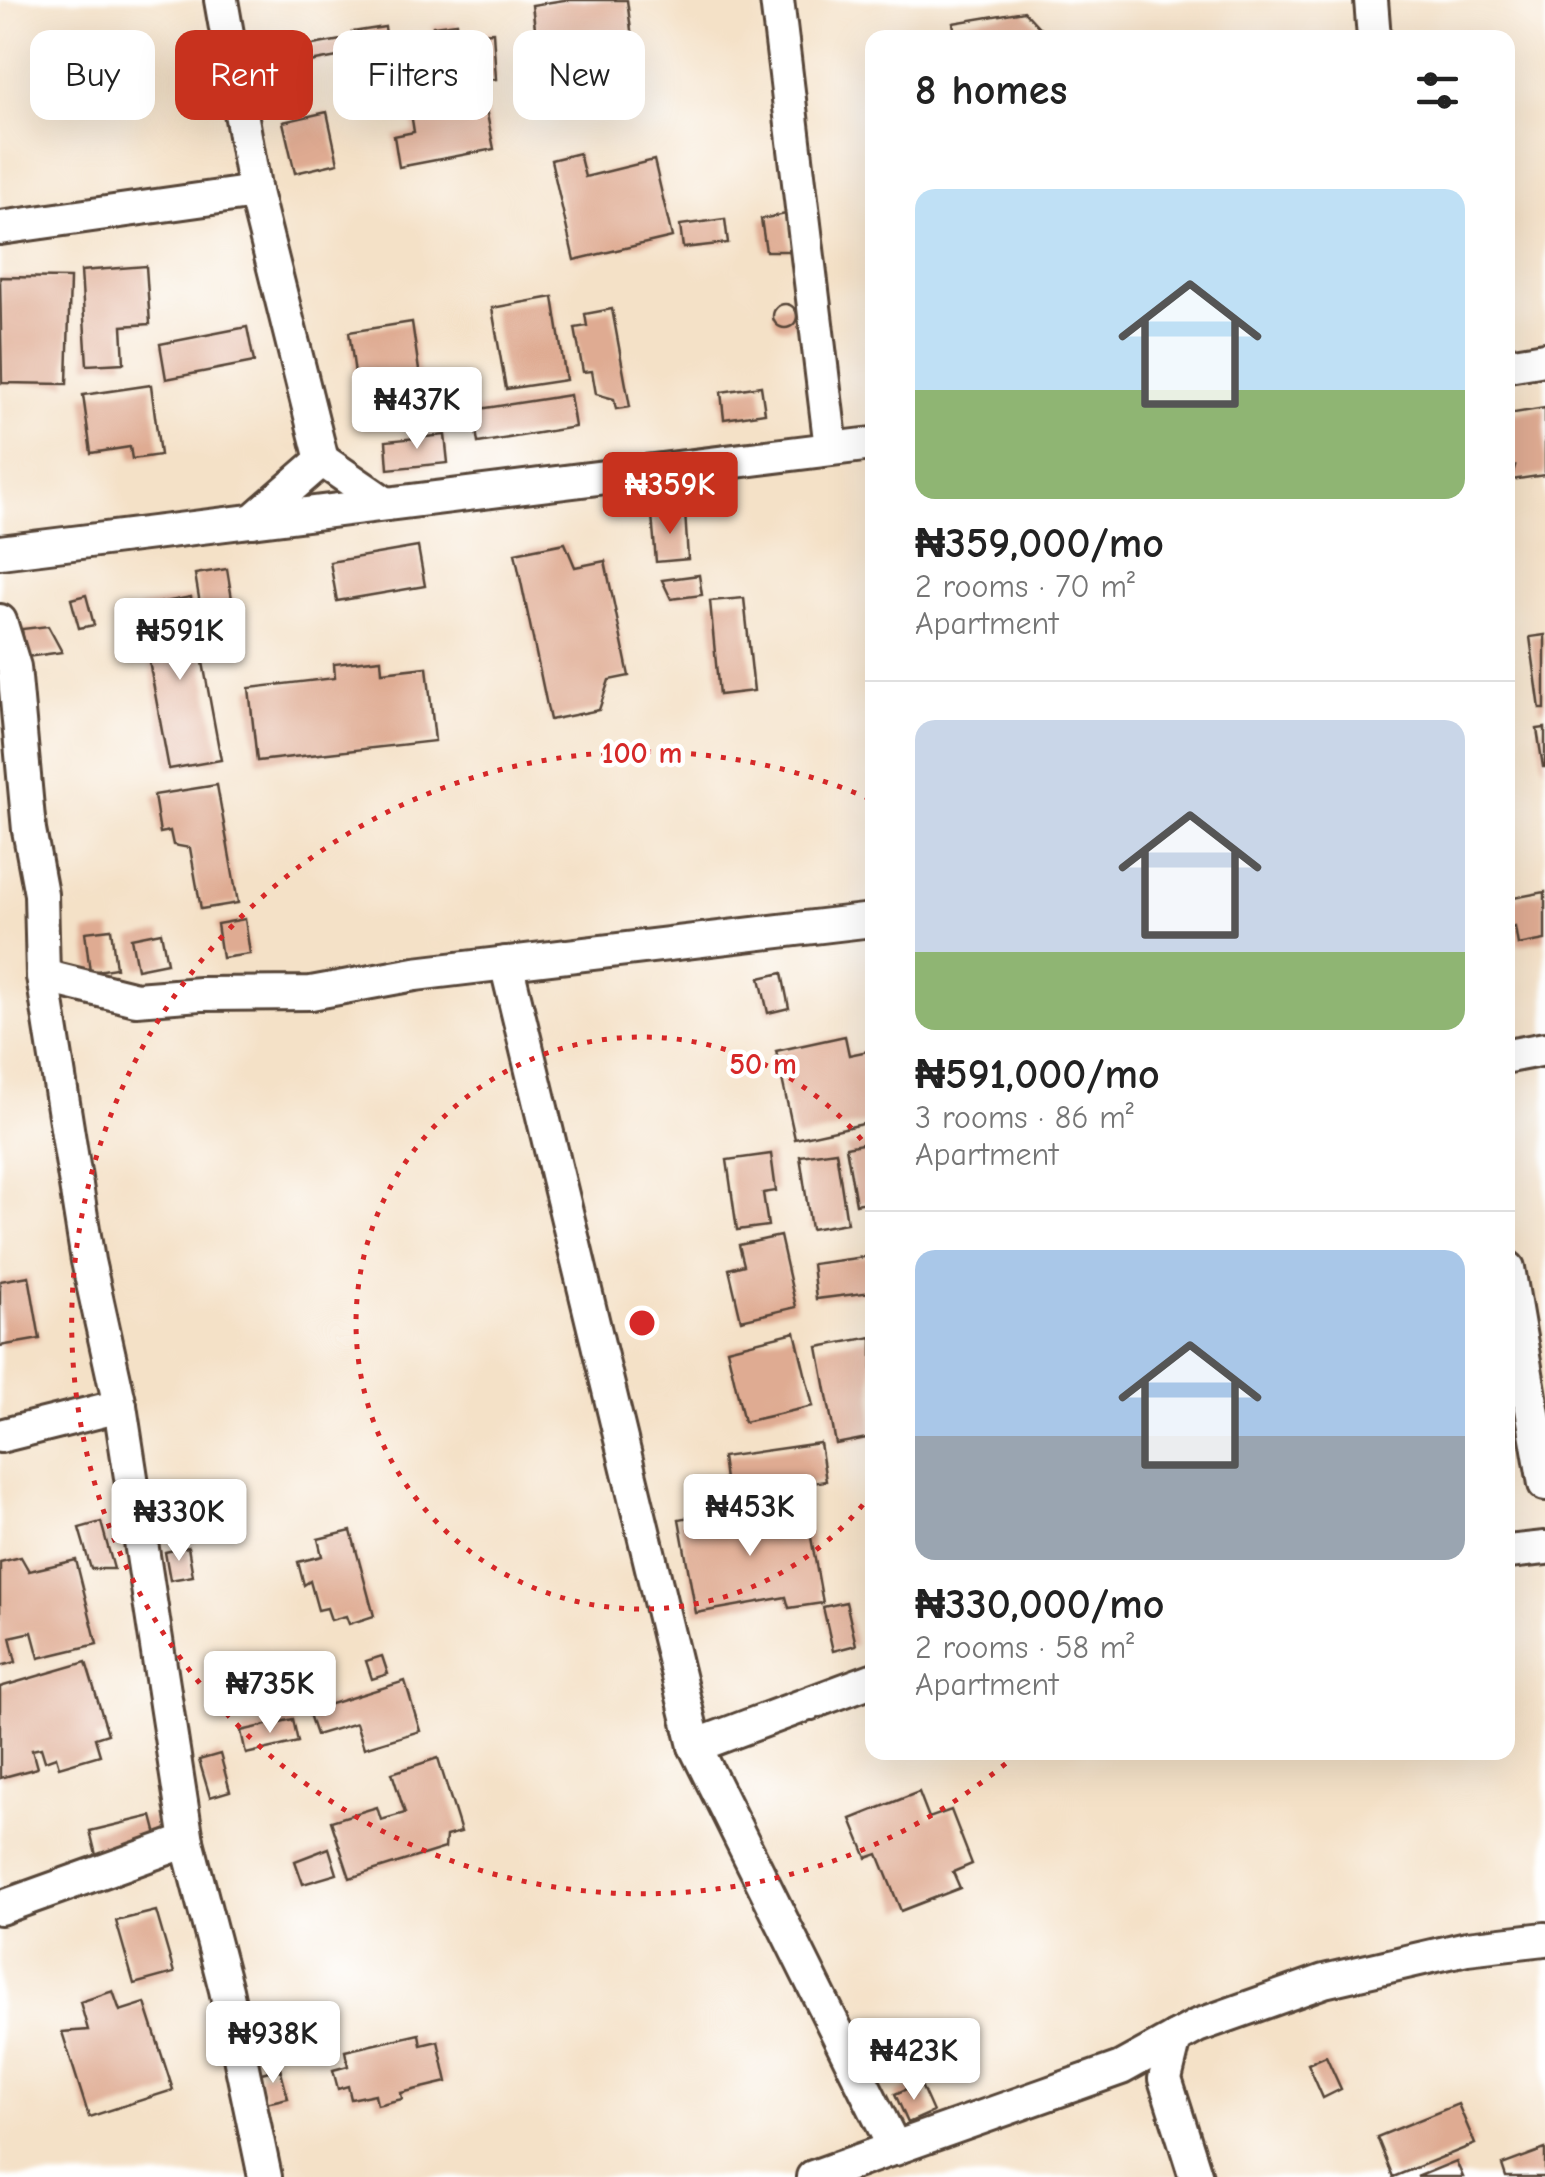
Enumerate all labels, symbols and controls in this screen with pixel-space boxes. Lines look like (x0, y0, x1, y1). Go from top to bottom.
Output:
chip: Buy (30, 30, 155, 120)
chip: Rent (175, 30, 313, 120)
chip: Filters (333, 30, 493, 120)
chip: New (513, 30, 645, 120)
icon: filters (1410, 63, 1465, 118)
text: 8 homes (915, 66, 1067, 115)
icon: home (1100, 254, 1280, 434)
pin: ₦437K (347, 367, 487, 452)
text: ₦437K (374, 381, 460, 418)
pin: ₦359K (600, 452, 740, 537)
text: ₦359K (625, 466, 715, 503)
text: ₦359,000/mo (915, 519, 1164, 568)
text: 2 rooms · 70 m² (915, 568, 1135, 605)
pin: ₦591K (110, 598, 250, 683)
text: Apartment (915, 605, 1058, 642)
text: ₦591K (136, 612, 224, 649)
text: 100 m (602, 736, 682, 771)
icon: home (1100, 785, 1280, 965)
text: 50 m (729, 1047, 797, 1082)
text: ₦591,000/mo (915, 1050, 1160, 1099)
text: 3 rooms · 86 m² (915, 1099, 1134, 1136)
text: Apartment (915, 1136, 1058, 1173)
centre of rings (624, 1305, 660, 1341)
icon: home (1100, 1315, 1280, 1495)
pin: ₦453K (680, 1474, 820, 1559)
pin: ₦330K (109, 1479, 249, 1564)
text: ₦453K (706, 1488, 794, 1525)
text: ₦330K (134, 1493, 224, 1530)
text: ₦330,000/mo (915, 1580, 1164, 1629)
text: 2 rooms · 58 m² (915, 1629, 1134, 1666)
pin: ₦735K (200, 1651, 340, 1736)
text: ₦735K (226, 1665, 314, 1702)
text: Apartment (915, 1666, 1058, 1703)
pin: ₦938K (203, 2001, 343, 2086)
text: ₦938K (228, 2015, 318, 2052)
pin: ₦423K (844, 2018, 984, 2103)
text: ₦423K (870, 2032, 958, 2069)

